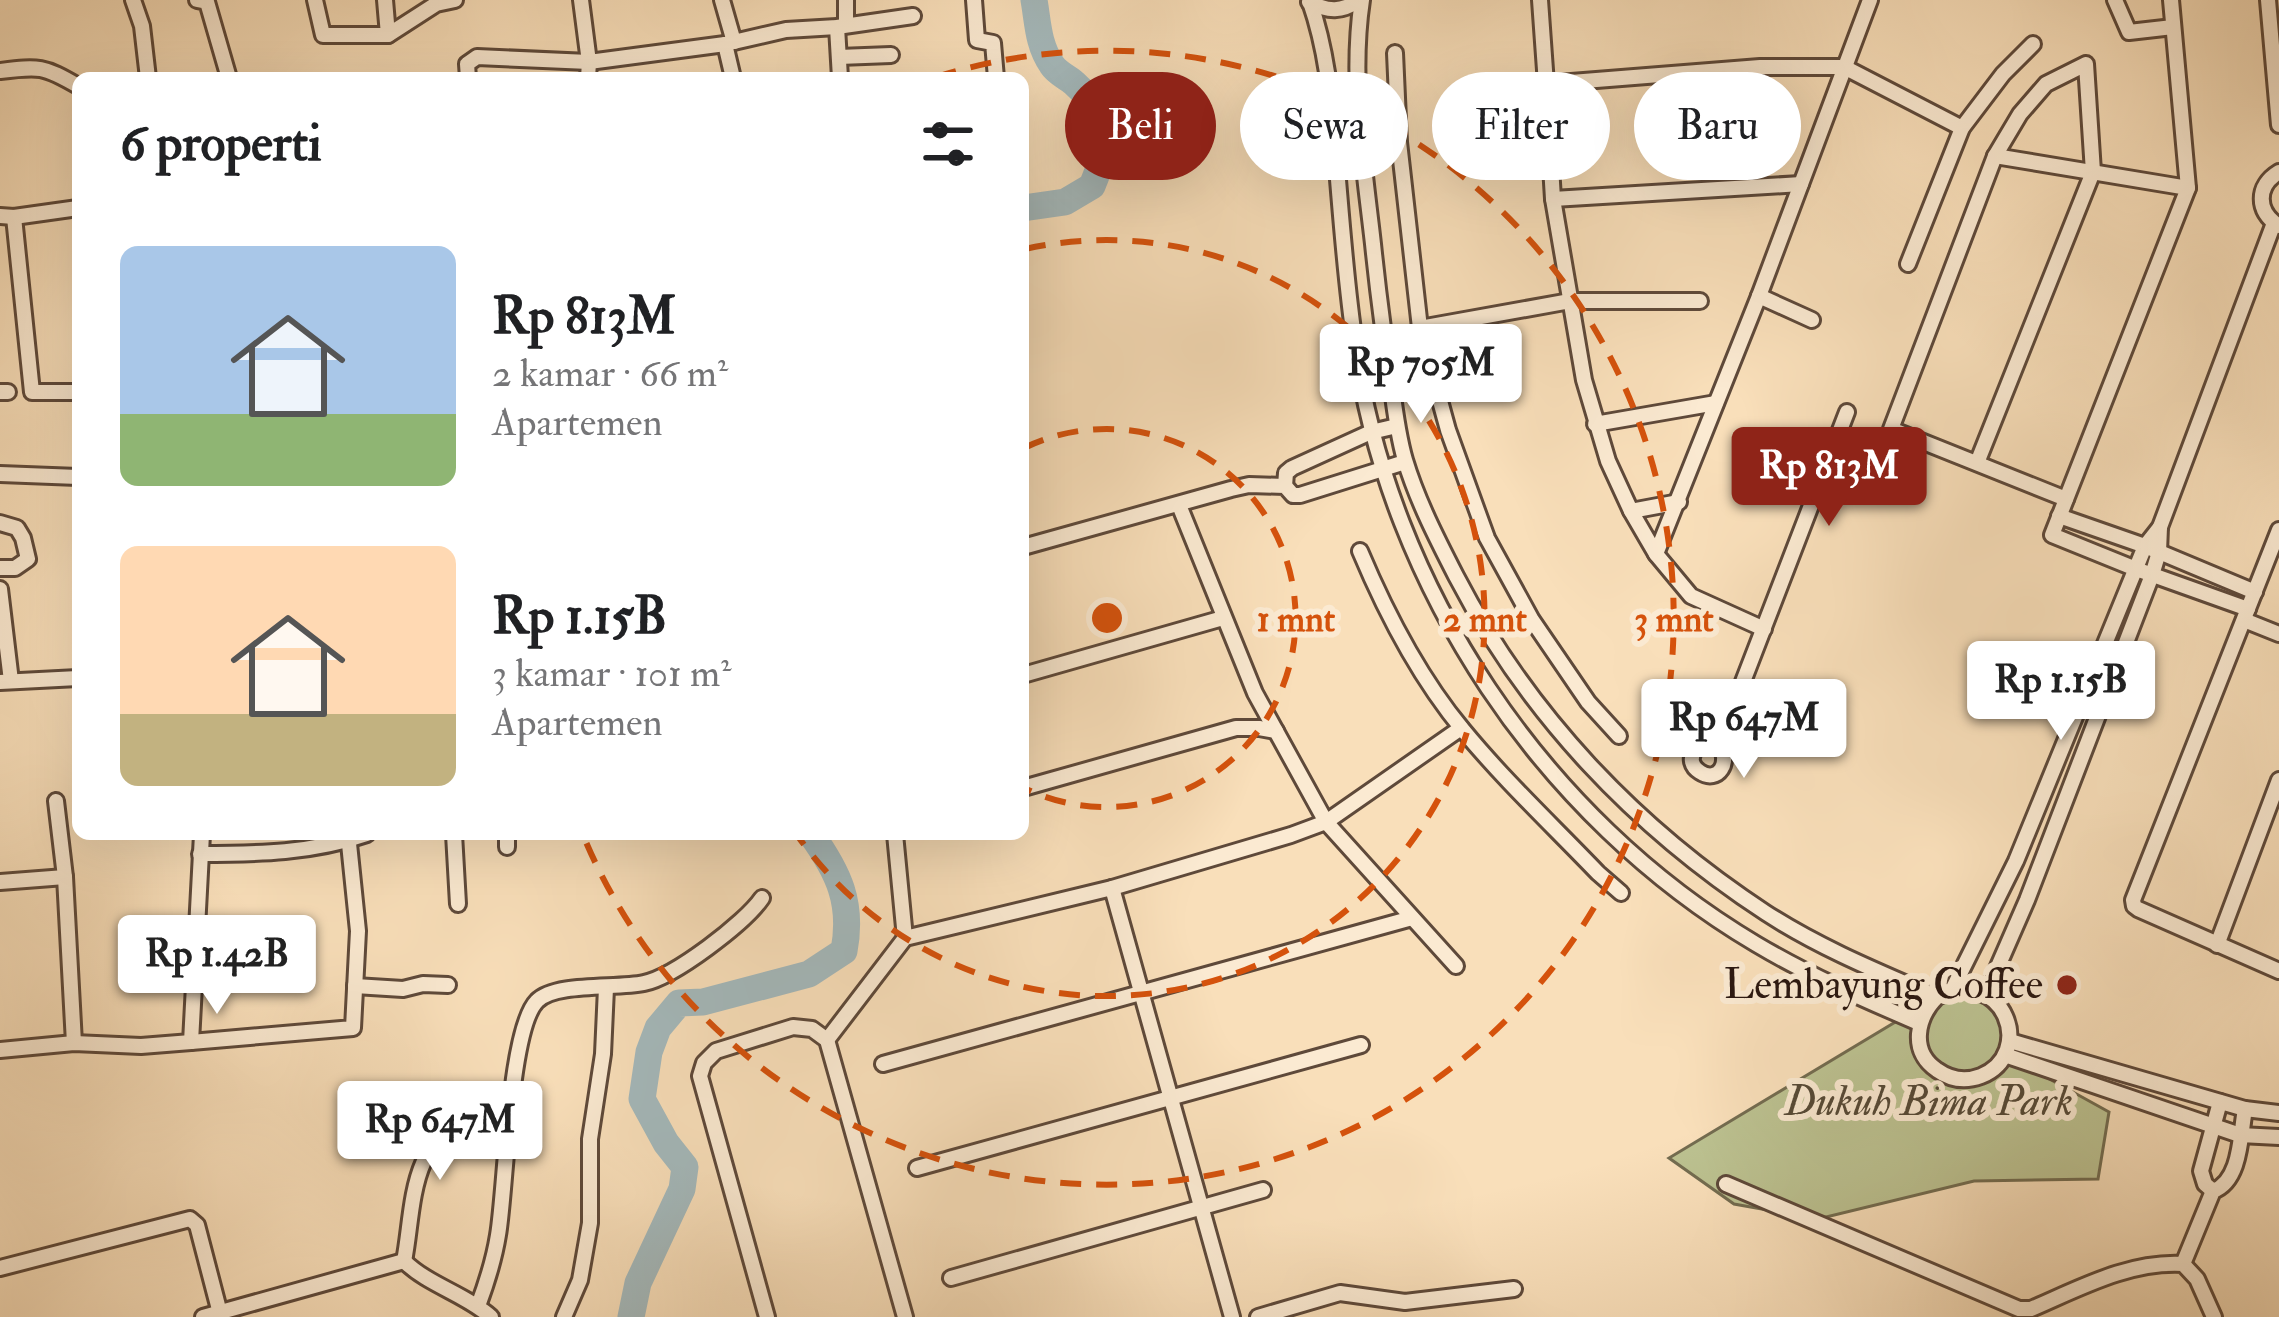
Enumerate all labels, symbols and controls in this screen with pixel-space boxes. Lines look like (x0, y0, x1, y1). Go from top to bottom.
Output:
chip: Beli (1065, 72, 1216, 180)
chip: Sewa (1240, 72, 1408, 180)
chip: Filter (1432, 72, 1610, 180)
chip: Baru (1634, 72, 1801, 180)
icon: filters (915, 111, 981, 177)
text: 6 properti (120, 112, 322, 176)
text: Rp 813M (492, 285, 676, 349)
icon: home (216, 294, 360, 438)
pin: Rp 705M (1310, 324, 1532, 426)
text: Rp 705M (1347, 338, 1495, 387)
text: 2 kamar · 66 m² (492, 349, 728, 398)
text: Apartemen (492, 398, 663, 447)
pin: Rp 813M (1718, 427, 1940, 529)
text: Rp 813M (1759, 441, 1899, 490)
text: Rp 1.15B (492, 585, 667, 649)
icon: home (216, 594, 360, 738)
centre of rings (1086, 597, 1128, 639)
text: 1 mnt (1257, 597, 1336, 642)
text: 2 mnt (1443, 597, 1527, 642)
text: 3 mnt (1634, 597, 1714, 642)
pin: Rp 1.15B (1937, 641, 2185, 743)
text: 3 kamar · 101 m² (492, 649, 731, 698)
text: Rp 1.15B (1994, 655, 2128, 704)
pin: Rp 647M (1633, 679, 1855, 781)
text: Rp 647M (1668, 693, 1820, 742)
text: Apartemen (492, 698, 663, 747)
pin: Rp 1.42B (93, 915, 341, 1017)
text: Rp 1.42B (145, 929, 289, 978)
place label: Lembayung Coffee (1724, 959, 2043, 1011)
marker: Lembayung Coffee (2054, 972, 2080, 998)
park label: Dukuh Bima Park (1783, 1076, 2073, 1128)
pin: Rp 647M (329, 1081, 551, 1183)
text: Rp 647M (364, 1095, 516, 1144)

